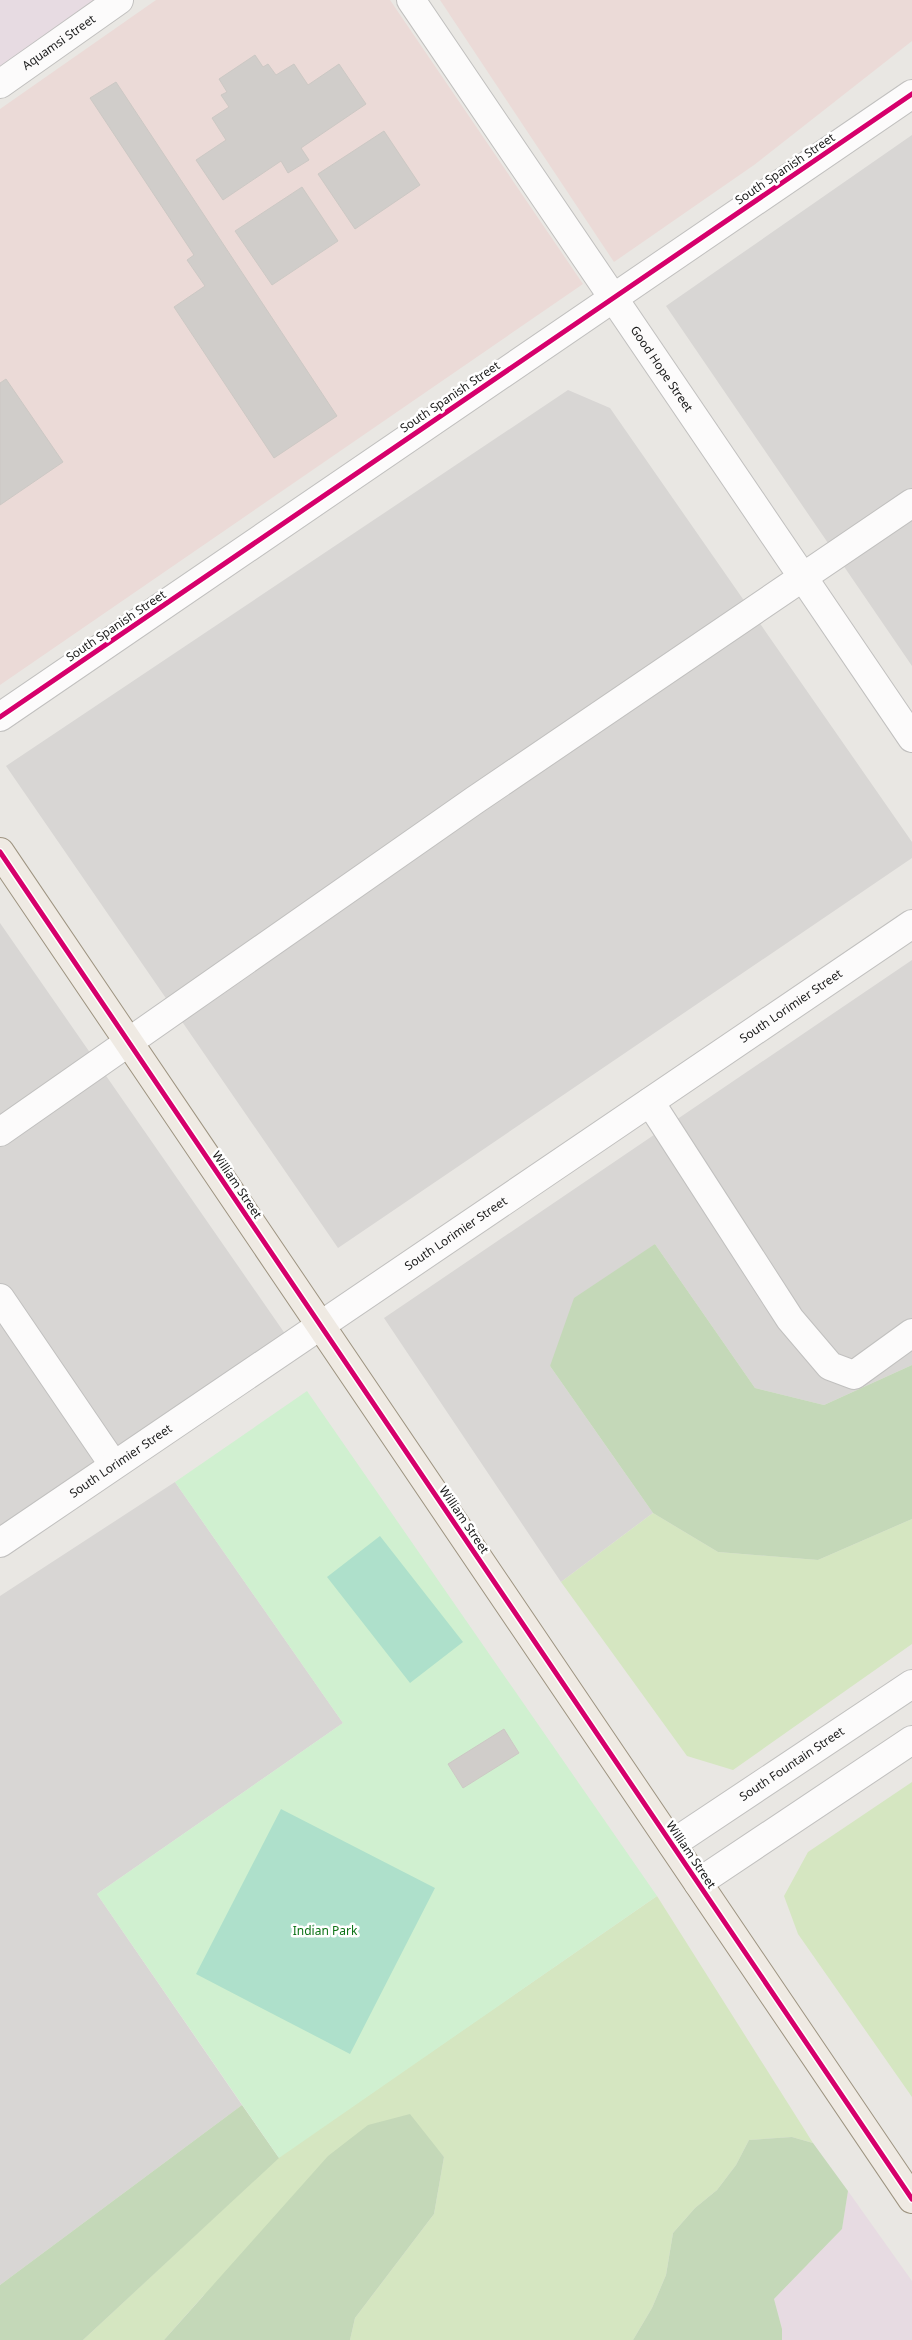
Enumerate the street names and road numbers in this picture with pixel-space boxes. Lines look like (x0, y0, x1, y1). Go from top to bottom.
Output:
street label: Aquamsi Street (19, 10, 99, 74)
street label: South Spanish Street (731, 128, 839, 208)
street label: Good Hope Street (627, 322, 698, 416)
street label: South Spanish Street (396, 356, 504, 436)
street label: South Spanish Street (62, 585, 170, 665)
street label: South Lorimier Street (736, 964, 846, 1047)
street label: William Street (209, 1148, 267, 1222)
street label: South Lorimier Street (401, 1192, 511, 1274)
street label: South Lorimier Street (66, 1419, 176, 1501)
street label: William Street (436, 1483, 494, 1557)
street label: South Fountain Street (736, 1722, 848, 1805)
street label: William Street (663, 1818, 721, 1892)

